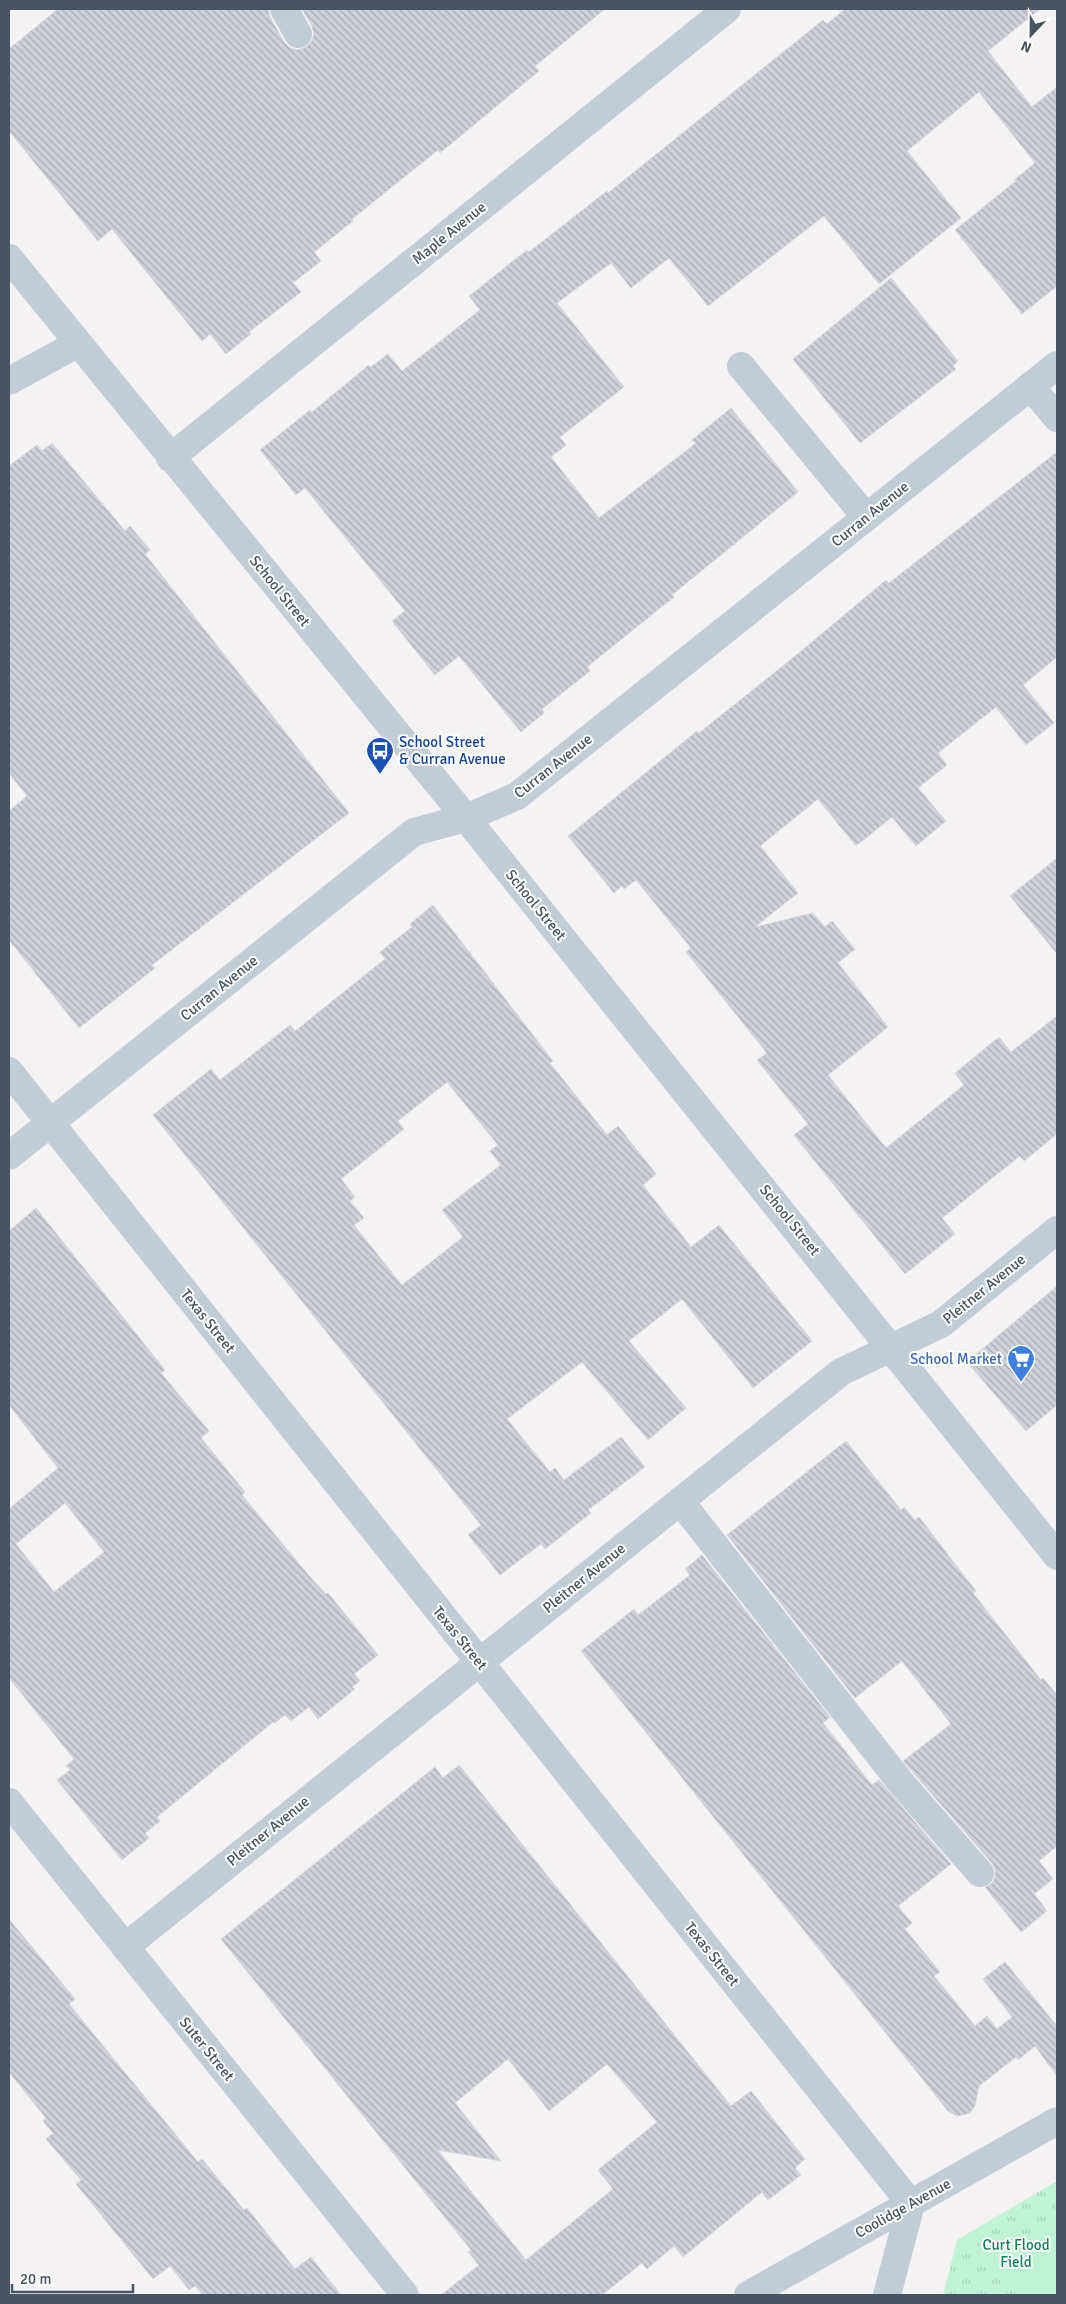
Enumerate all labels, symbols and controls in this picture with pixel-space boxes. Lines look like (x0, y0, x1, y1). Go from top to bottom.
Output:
north arrow (1006, 10, 1056, 60)
text: N (1019, 37, 1034, 56)
street label: Maple Avenue (408, 198, 490, 268)
street label: Curran Avenue (828, 477, 912, 551)
street label: School Street (246, 552, 314, 630)
street label: Curran Avenue (510, 730, 596, 802)
place label: School Street & Curran Avenue (399, 733, 506, 768)
bus stop icon: School Street & Curran Avenue (365, 736, 395, 775)
street label: School Street (502, 866, 570, 944)
street label: Curran Avenue (177, 951, 261, 1025)
street label: School Street (756, 1181, 824, 1259)
street label: Pleitner Avenue (939, 1250, 1029, 1328)
street label: Texas Street (177, 1285, 239, 1357)
supermarket icon: School Market (1006, 1344, 1036, 1383)
place label: School Market (910, 1350, 1002, 1368)
street label: Pleitner Avenue (539, 1539, 629, 1617)
street label: Texas Street (429, 1602, 491, 1674)
street label: Pleitner Avenue (223, 1792, 313, 1870)
street label: Texas Street (681, 1918, 743, 1990)
street label: Suter Street (176, 2013, 238, 2085)
street label: Coolidge Avenue (852, 2174, 954, 2242)
park label: Curt Flood Field (982, 2236, 1050, 2271)
scale bar (12, 2262, 134, 2294)
text: 20 m (20, 2270, 51, 2288)

